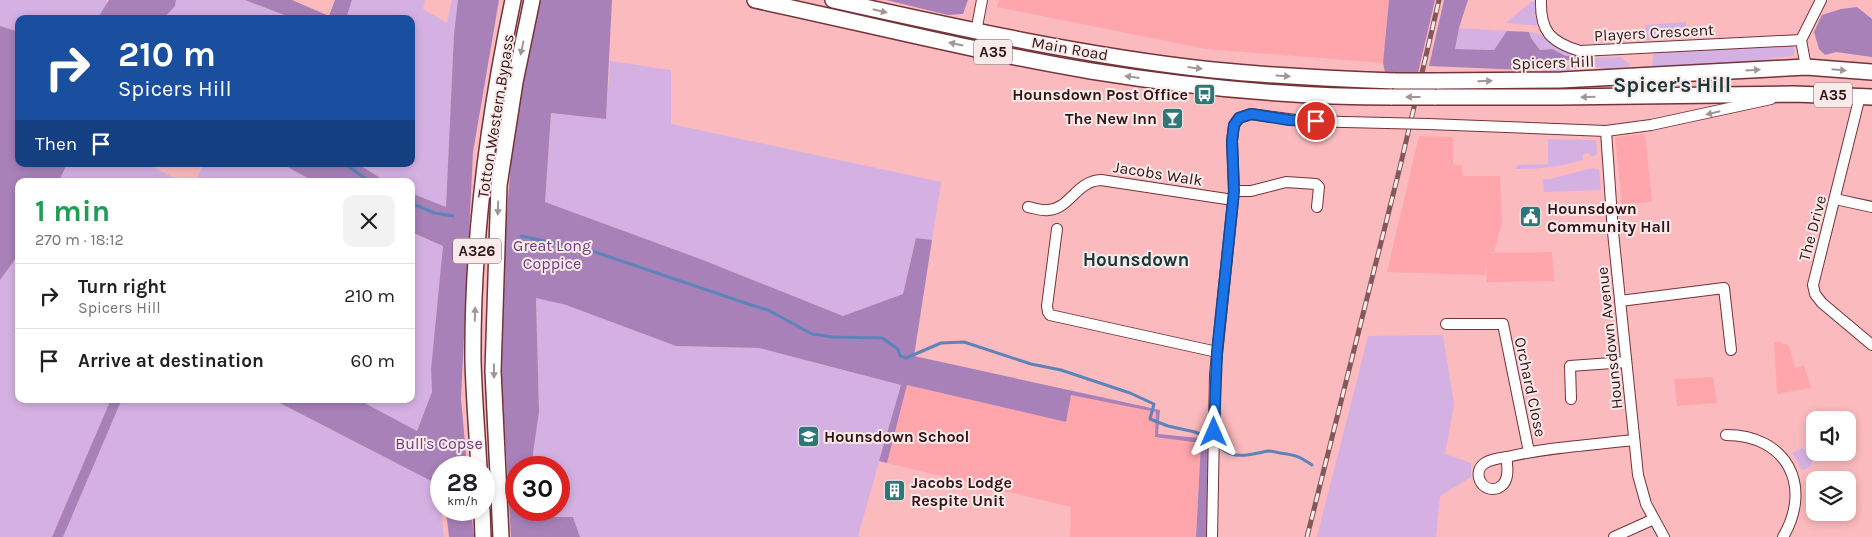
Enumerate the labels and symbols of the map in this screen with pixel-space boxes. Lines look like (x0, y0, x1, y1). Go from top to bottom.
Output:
one-way arrow (873, 7, 888, 15)
street label: Players Crescent (1594, 20, 1715, 45)
street label: Main Road (1030, 32, 1110, 65)
street label: Totton Western Bypass (473, 33, 518, 200)
one-way arrow (518, 40, 526, 55)
one-way arrow (948, 40, 963, 48)
road number: A35 (974, 40, 1012, 64)
street label: Spicers Hill (1511, 52, 1595, 73)
one-way arrow (1187, 64, 1203, 72)
one-way arrow (1745, 65, 1761, 73)
one-way arrow (1831, 66, 1847, 74)
one-way arrow (1275, 72, 1291, 80)
one-way arrow (1124, 73, 1140, 81)
district label: Spicer's Hill (1613, 73, 1731, 97)
one-way arrow (1478, 77, 1494, 85)
bus stop icon: Hounsdown Post Office (1192, 82, 1216, 106)
road number: A35 (1814, 82, 1852, 108)
place label: Hounsdown Post Office (1012, 85, 1188, 104)
one-way arrow (1405, 93, 1421, 101)
one-way arrow (1580, 93, 1596, 101)
pin (1295, 100, 1337, 142)
bar icon: The New Inn (1161, 106, 1185, 130)
place label: The New Inn (1065, 109, 1157, 128)
one-way arrow (1705, 109, 1720, 117)
street label: Jacobs Walk (1112, 157, 1204, 190)
street label: The Drive (1795, 193, 1830, 263)
place label: Hounsdown Community Hall (1547, 199, 1671, 236)
one-way arrow (494, 200, 502, 216)
public building icon: Hounsdown Community Hall (1519, 205, 1543, 229)
park label: Great Long Coppice (513, 236, 591, 273)
road number: A326 (453, 238, 501, 264)
district label: Hounsdown (1083, 249, 1189, 271)
street label: Hounsdown Avenue (1593, 266, 1626, 410)
one-way arrow (471, 306, 479, 322)
street label: Orchard Close (1511, 335, 1550, 439)
one-way arrow (490, 363, 498, 379)
position arrow (1187, 405, 1239, 457)
school or university icon: Hounsdown School (796, 424, 820, 448)
place label: Hounsdown School (824, 427, 969, 446)
park label: Bull's Copse (395, 434, 483, 453)
speed limit sign: 30 (505, 456, 570, 521)
place label: Jacobs Lodge Respite Unit (911, 473, 1012, 510)
building icon: Jacobs Lodge Respite Unit (883, 479, 907, 503)

